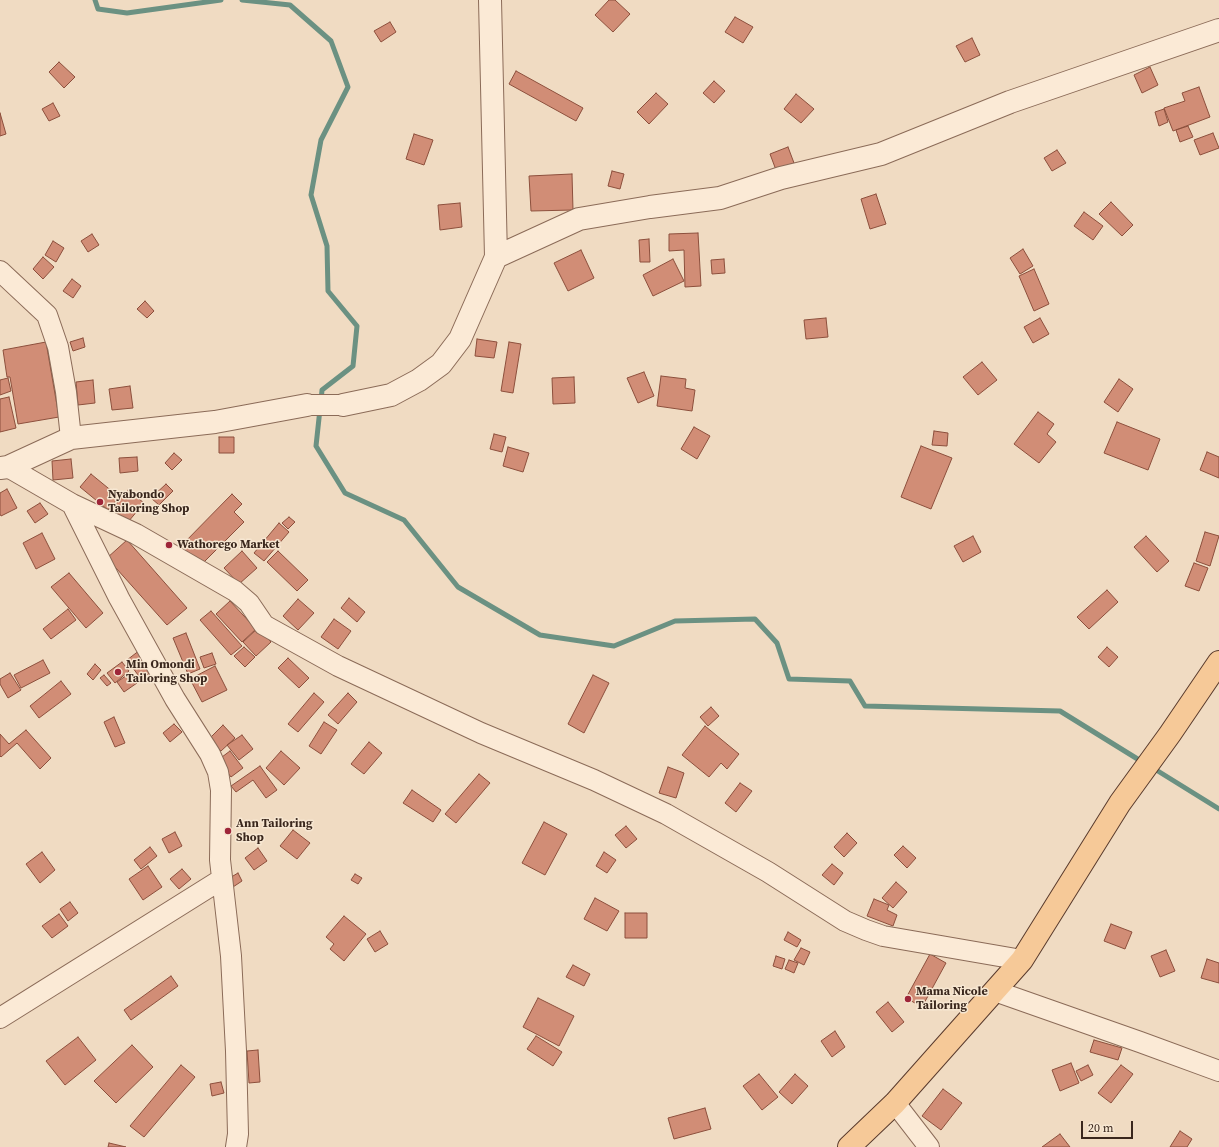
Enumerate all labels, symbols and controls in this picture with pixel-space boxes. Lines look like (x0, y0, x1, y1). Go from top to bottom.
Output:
place label: Nyabondo Tailoring Shop (108, 488, 189, 516)
marker: Nyabondo Tailoring Shop (95, 497, 105, 507)
place label: Wathorego Market (177, 538, 280, 552)
marker: Wathorego Market (164, 540, 174, 550)
place label: Min Omondi Tailoring Shop (126, 658, 207, 686)
marker: Min Omondi Tailoring Shop (113, 667, 123, 677)
place label: Ann Tailoring Shop (236, 817, 312, 845)
marker: Ann Tailoring Shop (223, 826, 233, 836)
place label: Mama Nicole Tailoring (916, 985, 988, 1013)
marker: Mama Nicole Tailoring (903, 994, 913, 1004)
scale bar (1083, 1113, 1135, 1139)
text: 20 m (1088, 1120, 1114, 1136)

